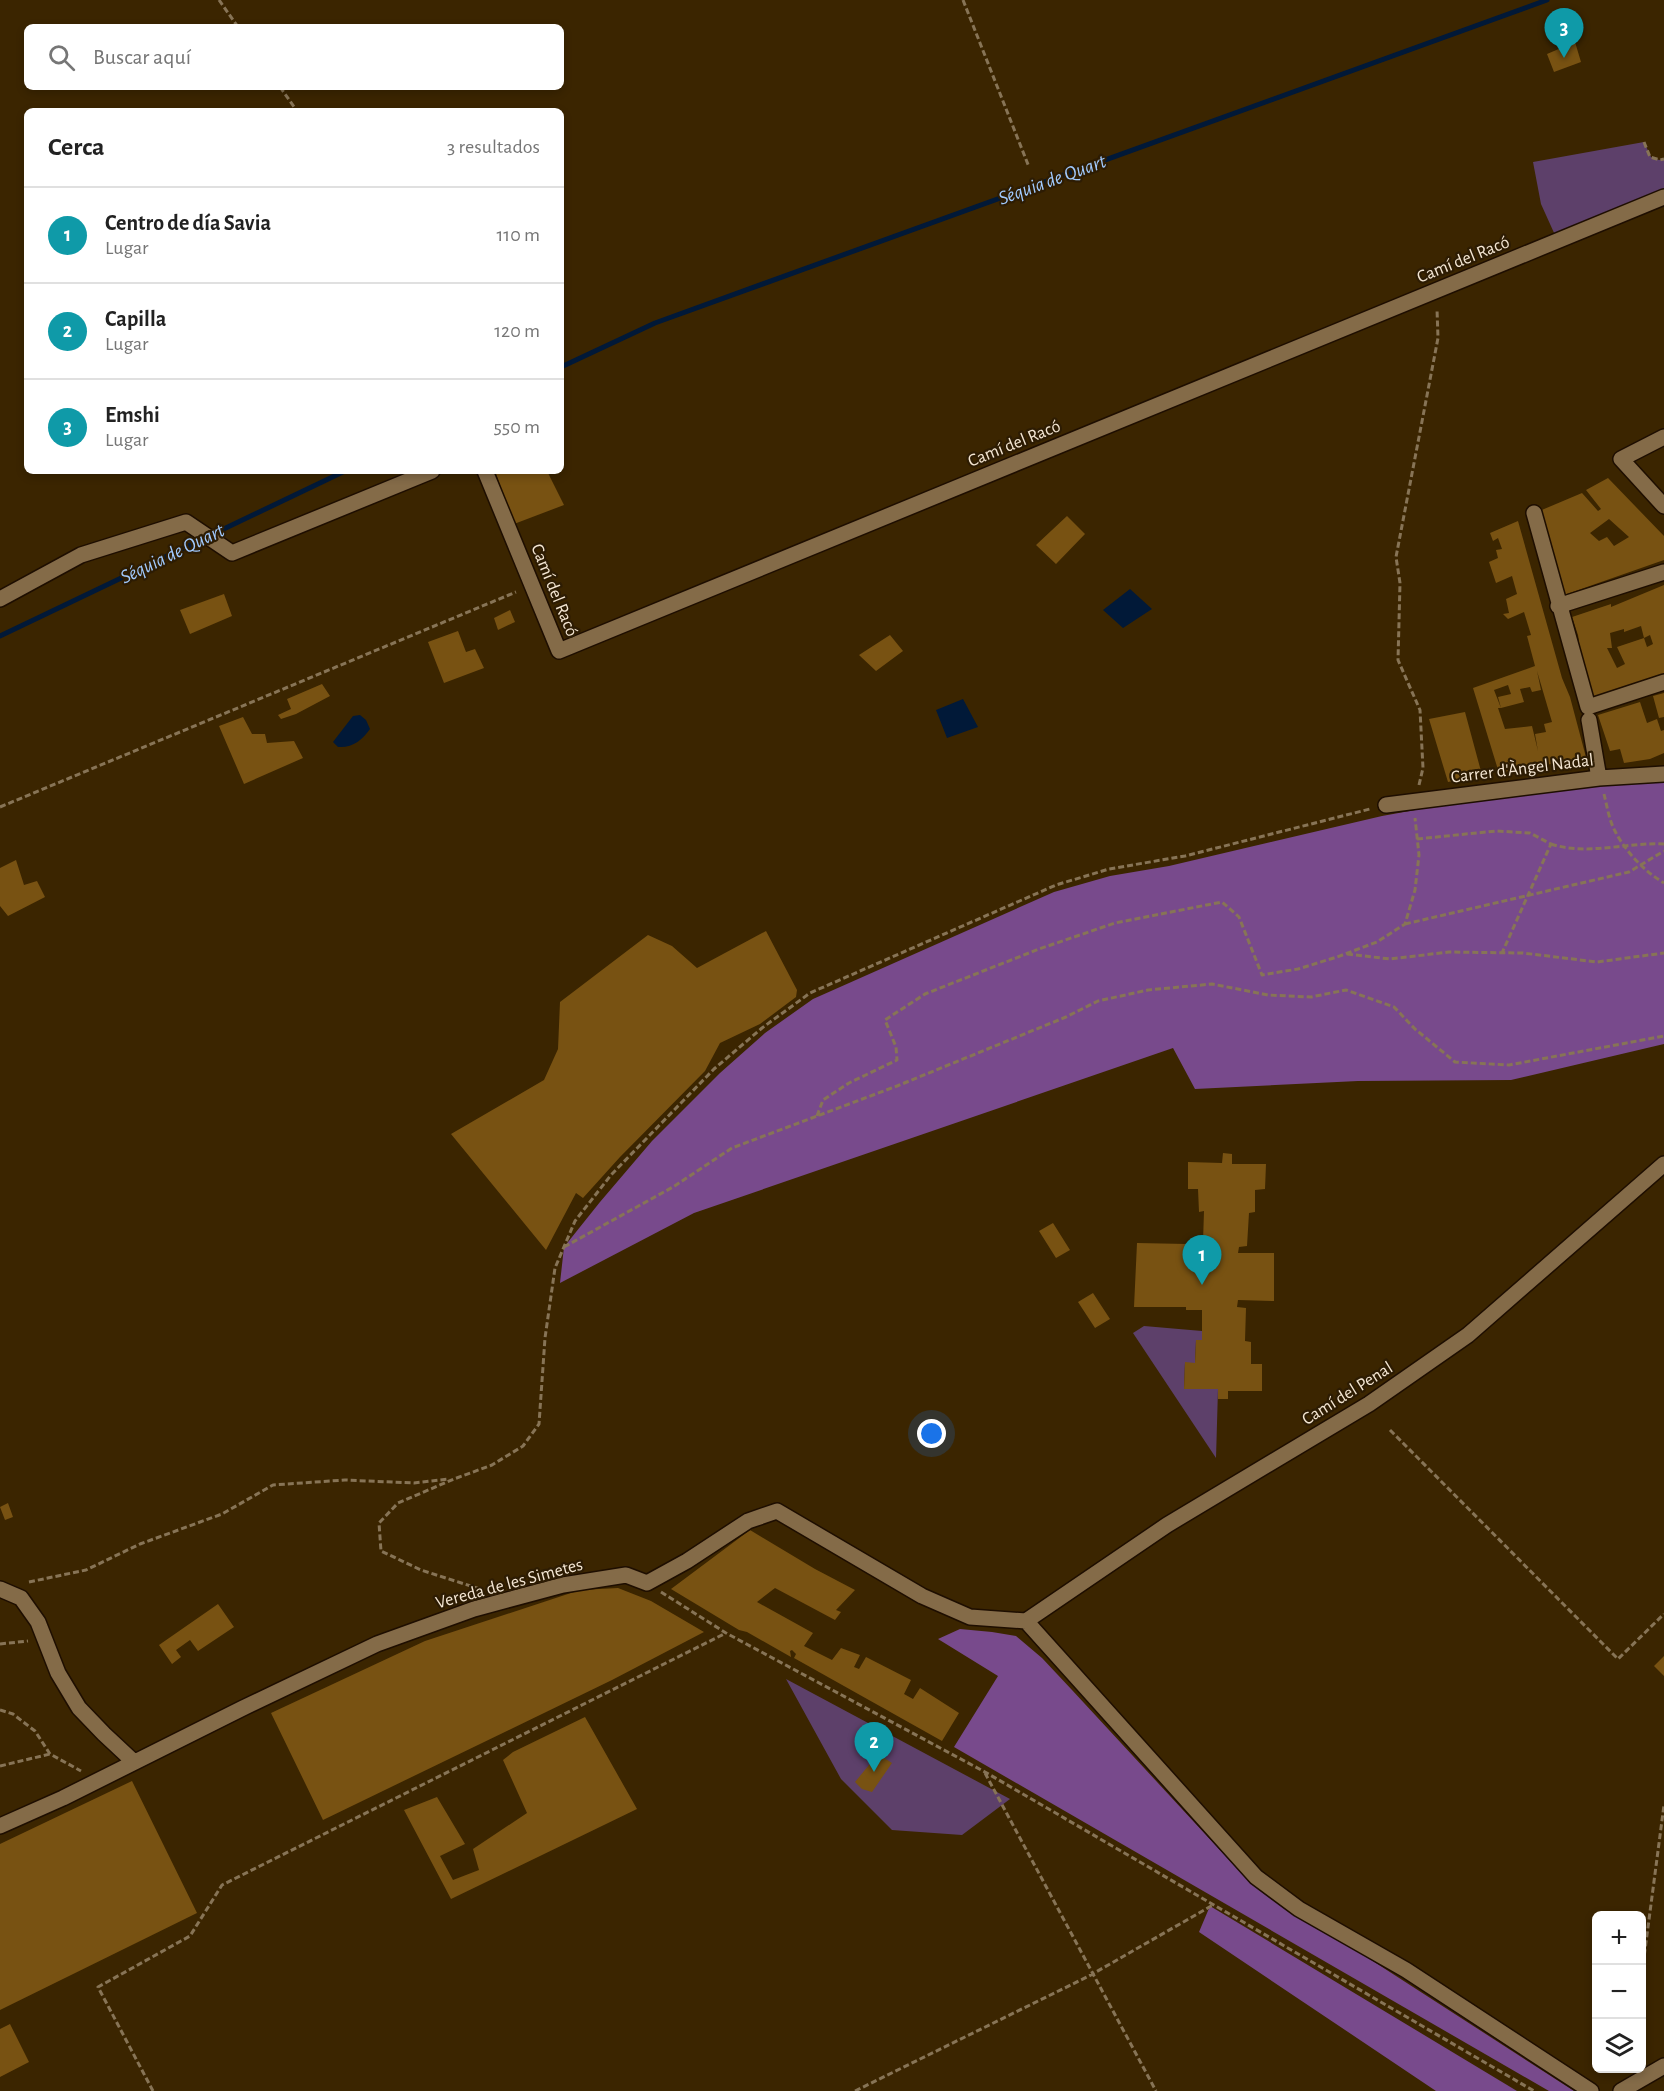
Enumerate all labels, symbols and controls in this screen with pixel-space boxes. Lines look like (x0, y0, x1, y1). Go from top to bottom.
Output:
pin: 3 (1544, 8, 1584, 58)
search box (24, 24, 564, 90)
icon: search (45, 41, 78, 74)
text: Buscar aquí (93, 46, 191, 68)
text: Cerca (48, 134, 105, 160)
text: 3 resultados (447, 137, 540, 157)
water label: Séquia de Quart (996, 151, 1109, 209)
text: Centro de día Savia (105, 212, 271, 234)
text: 1 (64, 225, 71, 245)
text: 110 m (496, 225, 540, 245)
street label: Camí del Racó (1415, 233, 1512, 287)
text: Lugar (105, 238, 148, 258)
text: Capilla (105, 308, 166, 330)
text: 2 (63, 321, 72, 341)
text: 120 m (494, 321, 540, 341)
text: Lugar (105, 334, 148, 354)
text: Emshi (105, 404, 160, 426)
text: 3 (63, 417, 72, 437)
text: 550 m (493, 417, 540, 437)
street label: Camí del Racó (966, 417, 1063, 471)
text: Lugar (105, 430, 148, 450)
water label: Séquia de Quart (117, 520, 228, 588)
street label: Camí del Racó (527, 542, 581, 639)
street label: Carrer d'Àngel Nadal (1449, 748, 1595, 787)
pin: 1 (1182, 1236, 1222, 1285)
street label: Camí del Penal (1299, 1359, 1396, 1429)
your location (917, 1419, 946, 1448)
street label: Vereda de les Simetes (434, 1556, 585, 1612)
pin: 2 (854, 1722, 894, 1772)
map controls (1592, 1911, 1646, 2073)
button: + (1592, 1911, 1646, 1965)
button: − (1592, 1965, 1646, 2019)
button: layers (1592, 2019, 1646, 2073)

